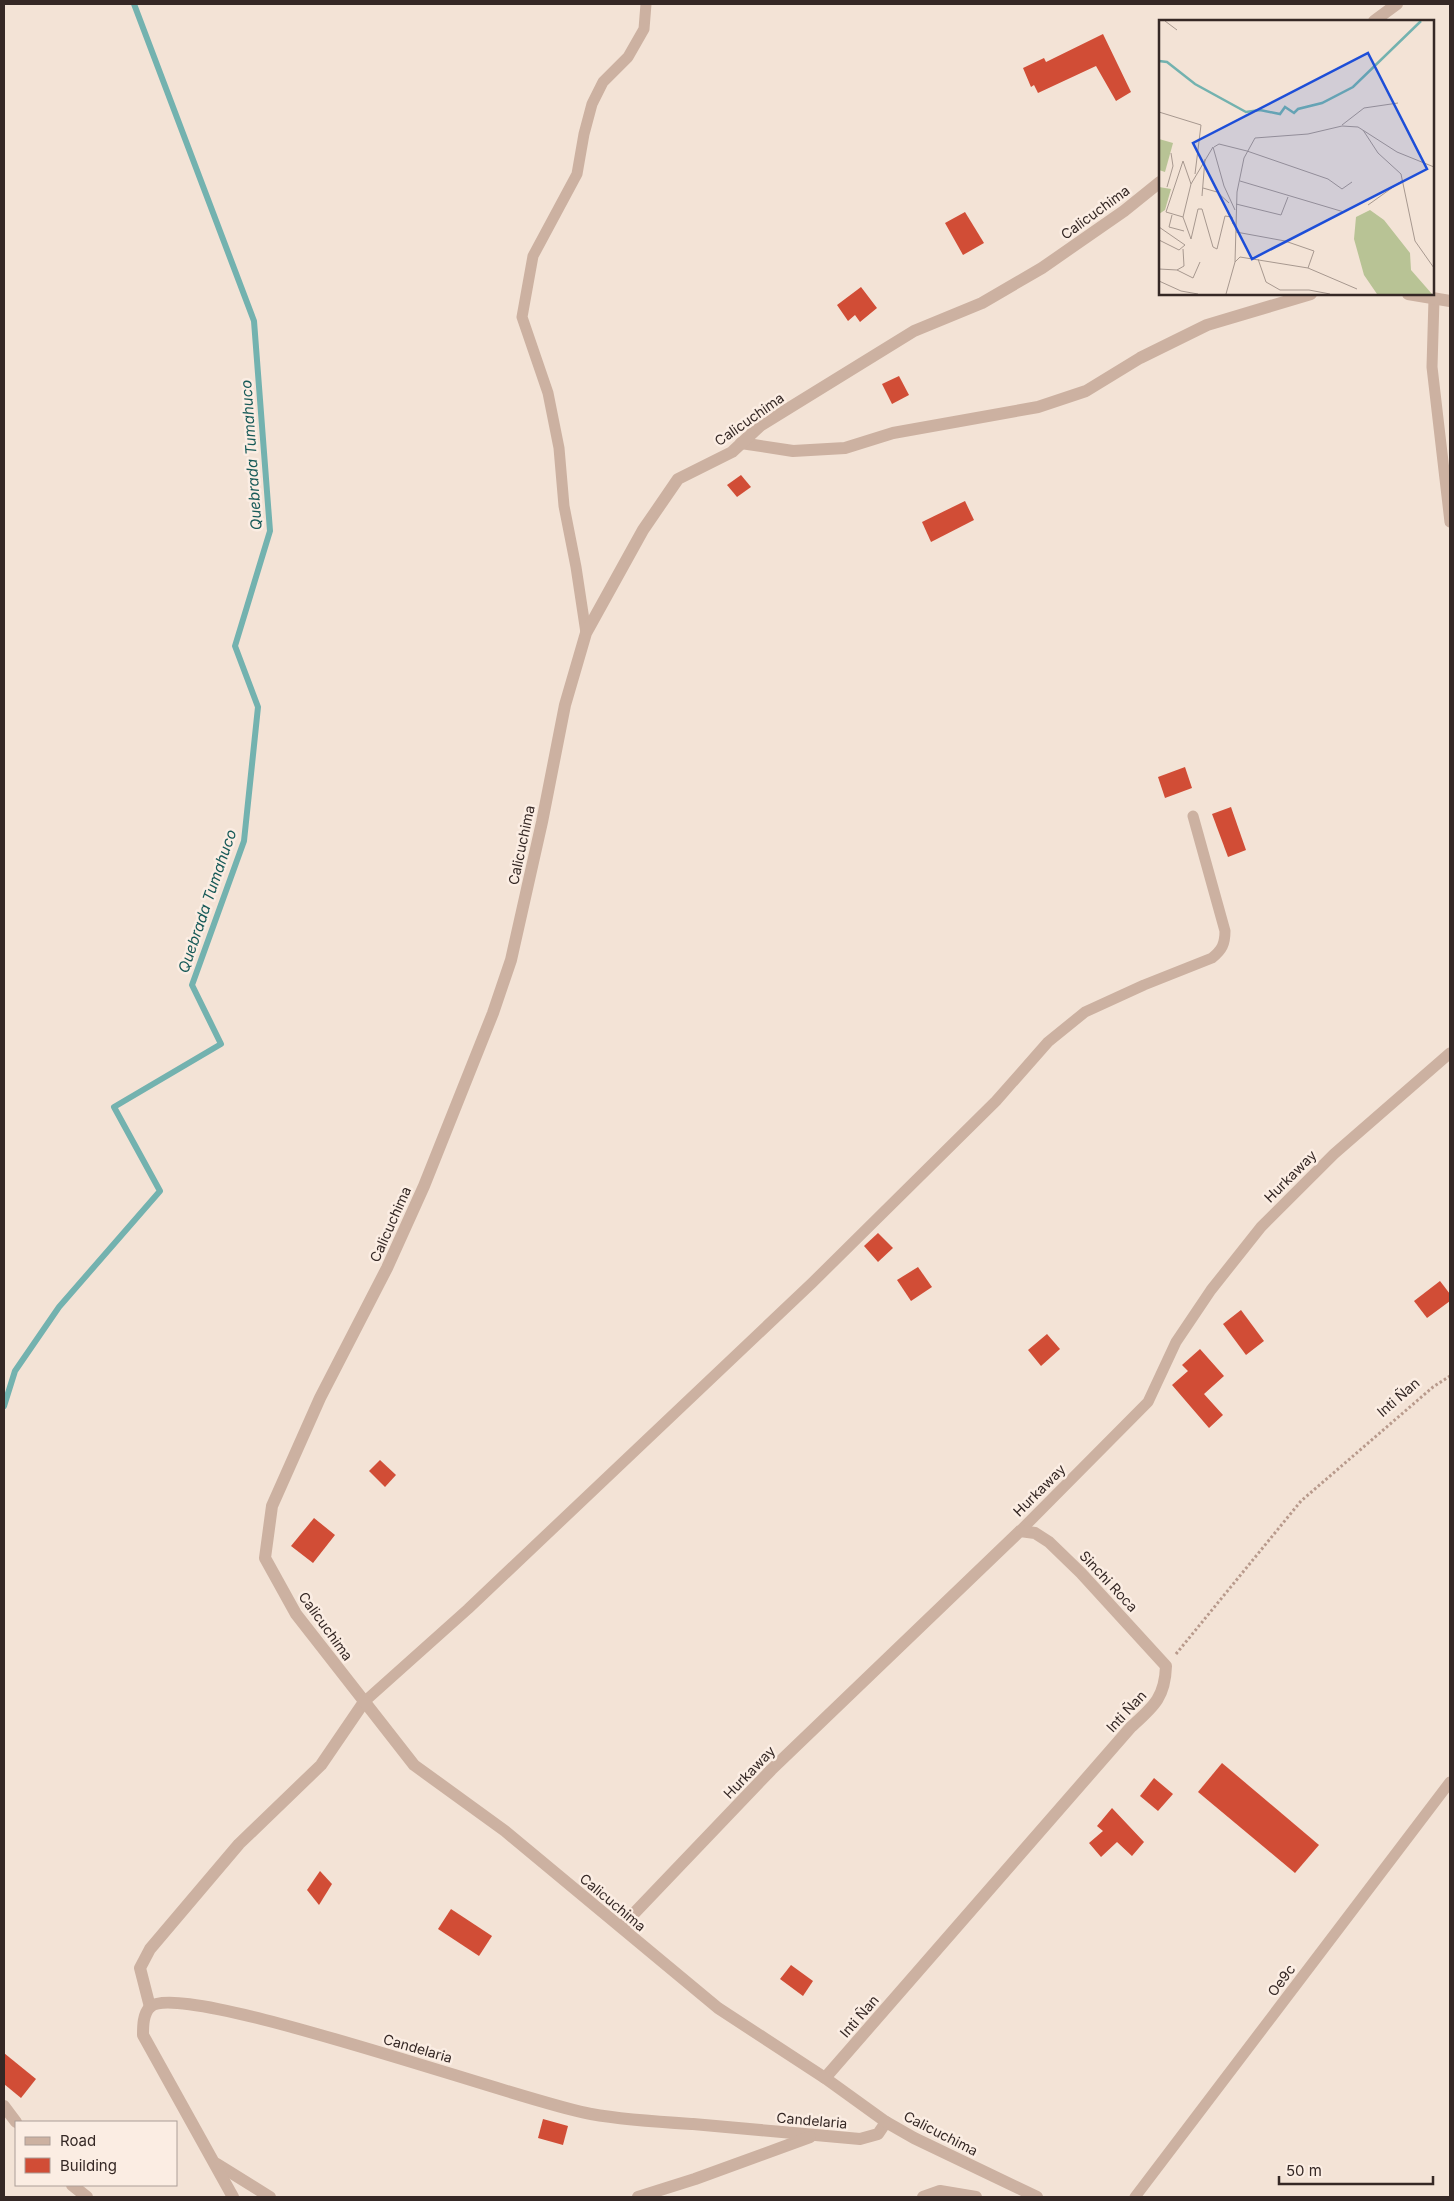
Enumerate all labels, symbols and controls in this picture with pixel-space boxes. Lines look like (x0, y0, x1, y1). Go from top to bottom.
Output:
inset map (1159, 20, 1434, 295)
street label: Calicuchima (1057, 181, 1133, 243)
water label: Quebrada Tumahuco (236, 379, 266, 531)
street label: Calicuchima (711, 389, 787, 449)
street label: Calicuchima (504, 804, 538, 886)
water label: Quebrada Tumahuco (174, 827, 240, 975)
street label: Hurkaway (1260, 1146, 1320, 1206)
street label: Calicuchima (366, 1184, 414, 1264)
street label: Inti Ñan (1373, 1374, 1423, 1420)
street label: Hurkaway (1009, 1460, 1069, 1520)
street label: Sinchi Roca (1076, 1547, 1142, 1615)
street label: Calicuchima (295, 1588, 357, 1664)
street label: Inti Ñan (1103, 1687, 1149, 1735)
street label: Hurkaway (720, 1742, 778, 1802)
street label: Calicuchima (577, 1869, 649, 1935)
street label: Oe9c (1264, 1961, 1298, 1999)
street label: Inti Ñan (836, 1991, 882, 2041)
street label: Candelaria (381, 2030, 455, 2066)
street label: Calicuchima (901, 2107, 981, 2159)
street label: Candelaria (776, 2108, 848, 2132)
legend (15, 2121, 178, 2186)
text: Road (60, 2131, 96, 2150)
scale bar (1279, 2154, 1433, 2186)
text: Building (60, 2156, 117, 2175)
text: 50 m (1286, 2161, 1322, 2180)

